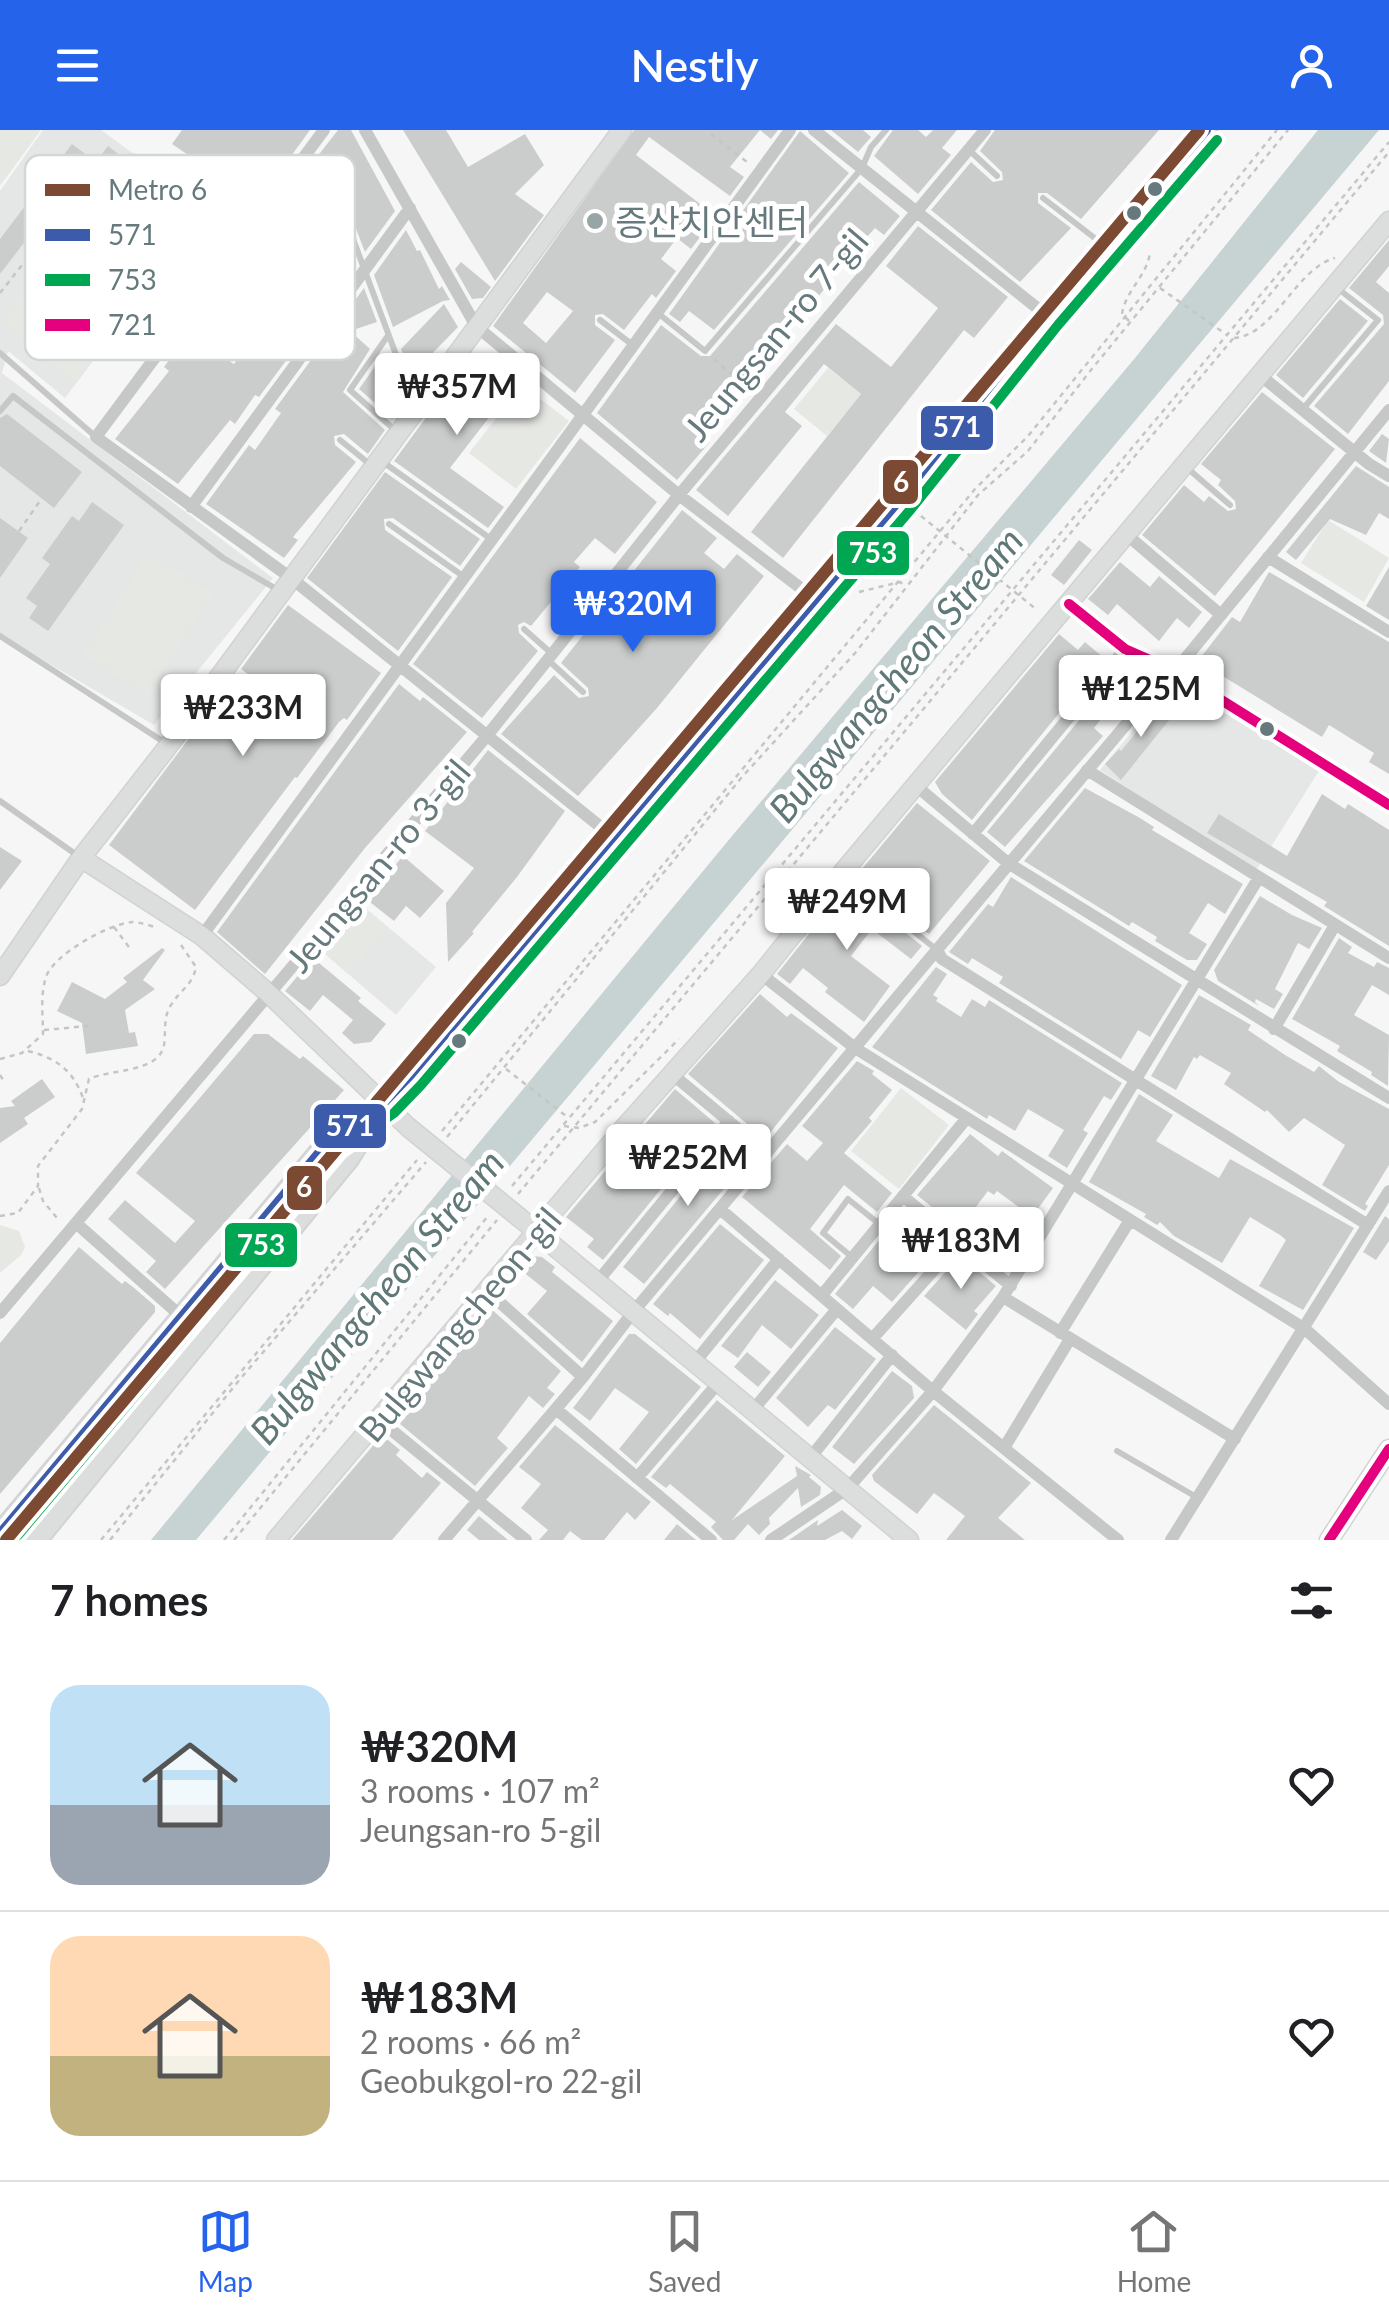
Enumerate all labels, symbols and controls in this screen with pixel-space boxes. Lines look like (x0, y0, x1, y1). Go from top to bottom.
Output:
icon: menu (50, 38, 105, 93)
text: Nestly (630, 38, 759, 92)
icon: person (1284, 38, 1339, 93)
legend (25, 155, 355, 360)
text: Metro 6 (108, 172, 207, 206)
unlabelled marker (1145, 179, 1165, 199)
place label: 증산치안센터 (615, 200, 808, 242)
unlabelled marker (1124, 203, 1144, 223)
marker: 증산치안센터 (584, 210, 606, 232)
text: 571 (108, 217, 157, 251)
street label: Jeungsan-ro 7-gil (674, 219, 876, 449)
text: 753 (108, 262, 157, 296)
text: 721 (108, 307, 157, 341)
pin: ₩357M (387, 353, 527, 438)
text: ₩357M (397, 366, 517, 405)
line badge: 571 (919, 404, 995, 452)
text: 571 (933, 409, 981, 443)
line badge: 6 (881, 458, 920, 506)
text: 6 (893, 464, 909, 498)
water label: Bulgwangcheon Stream (758, 517, 1032, 831)
line badge: 753 (835, 529, 911, 577)
text: 753 (849, 535, 897, 569)
pin: ₩320M (563, 570, 703, 655)
text: ₩320M (573, 583, 693, 622)
pin: ₩125M (1071, 655, 1211, 740)
text: ₩125M (1081, 668, 1201, 707)
pin: ₩233M (173, 674, 313, 759)
text: ₩233M (183, 687, 303, 726)
unlabelled marker (1257, 719, 1277, 739)
street label: Jeungsan-ro 3-gil (276, 750, 478, 980)
pin: ₩249M (777, 868, 917, 953)
text: ₩249M (787, 881, 907, 920)
unlabelled marker (449, 1031, 469, 1051)
line badge: 571 (312, 1102, 388, 1150)
text: 571 (326, 1108, 374, 1142)
pin: ₩252M (618, 1124, 758, 1209)
text: ₩252M (628, 1137, 748, 1176)
water label: Bulgwangcheon Stream (239, 1139, 513, 1453)
line badge: 6 (285, 1164, 324, 1212)
text: 6 (296, 1169, 312, 1203)
street label: Bulgwangcheon-gil (349, 1199, 569, 1449)
pin: ₩183M (891, 1207, 1031, 1292)
text: ₩183M (901, 1220, 1021, 1259)
line badge: 753 (223, 1221, 299, 1269)
text: 753 (237, 1227, 285, 1261)
icon: filters (1284, 1573, 1339, 1628)
text: 7 homes (50, 1575, 208, 1625)
text: ₩320M (360, 1721, 518, 1771)
icon: home (130, 1725, 250, 1845)
icon: heart (1284, 1758, 1339, 1813)
text: 3 rooms · 107 m² (360, 1771, 600, 1810)
text: Jeungsan-ro 5-gil (360, 1810, 601, 1849)
text: ₩183M (360, 1972, 518, 2022)
icon: home (130, 1976, 250, 2096)
icon: heart (1284, 2009, 1339, 2064)
text: 2 rooms · 66 m² (360, 2022, 581, 2061)
text: Geobukgol-ro 22-gil (360, 2061, 642, 2100)
tab: Map (198, 2204, 253, 2298)
tab: Saved (648, 2204, 721, 2298)
tab: Home (1117, 2204, 1191, 2298)

